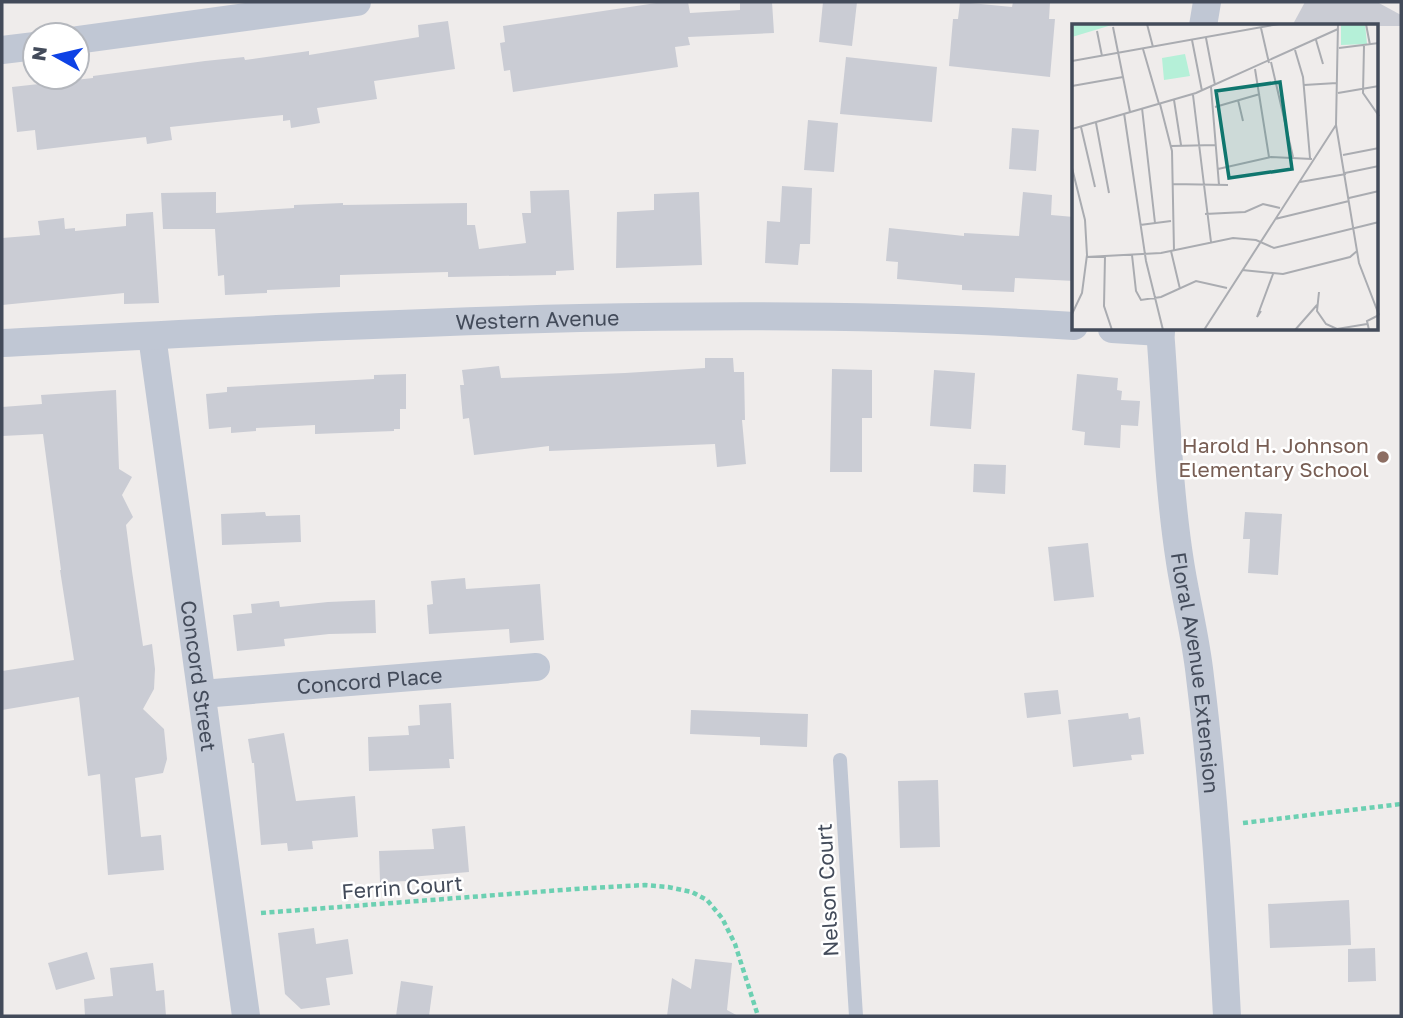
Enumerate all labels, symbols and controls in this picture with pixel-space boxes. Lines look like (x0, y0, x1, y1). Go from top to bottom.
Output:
north arrow (21, 21, 91, 91)
inset map (1072, 24, 1378, 331)
text: N (26, 45, 51, 62)
street label: Western Avenue (455, 304, 620, 335)
place label: Harold H. Johnson Elementary School (1178, 432, 1369, 482)
marker: Harold H. Johnson Elementary School (1375, 449, 1391, 465)
street label: Floral Avenue Extension (1166, 550, 1225, 795)
street label: Concord Street (176, 599, 222, 753)
street label: Concord Place (296, 662, 443, 699)
street label: Nelson Court (811, 823, 843, 957)
street label: Ferrin Court (341, 870, 463, 904)

